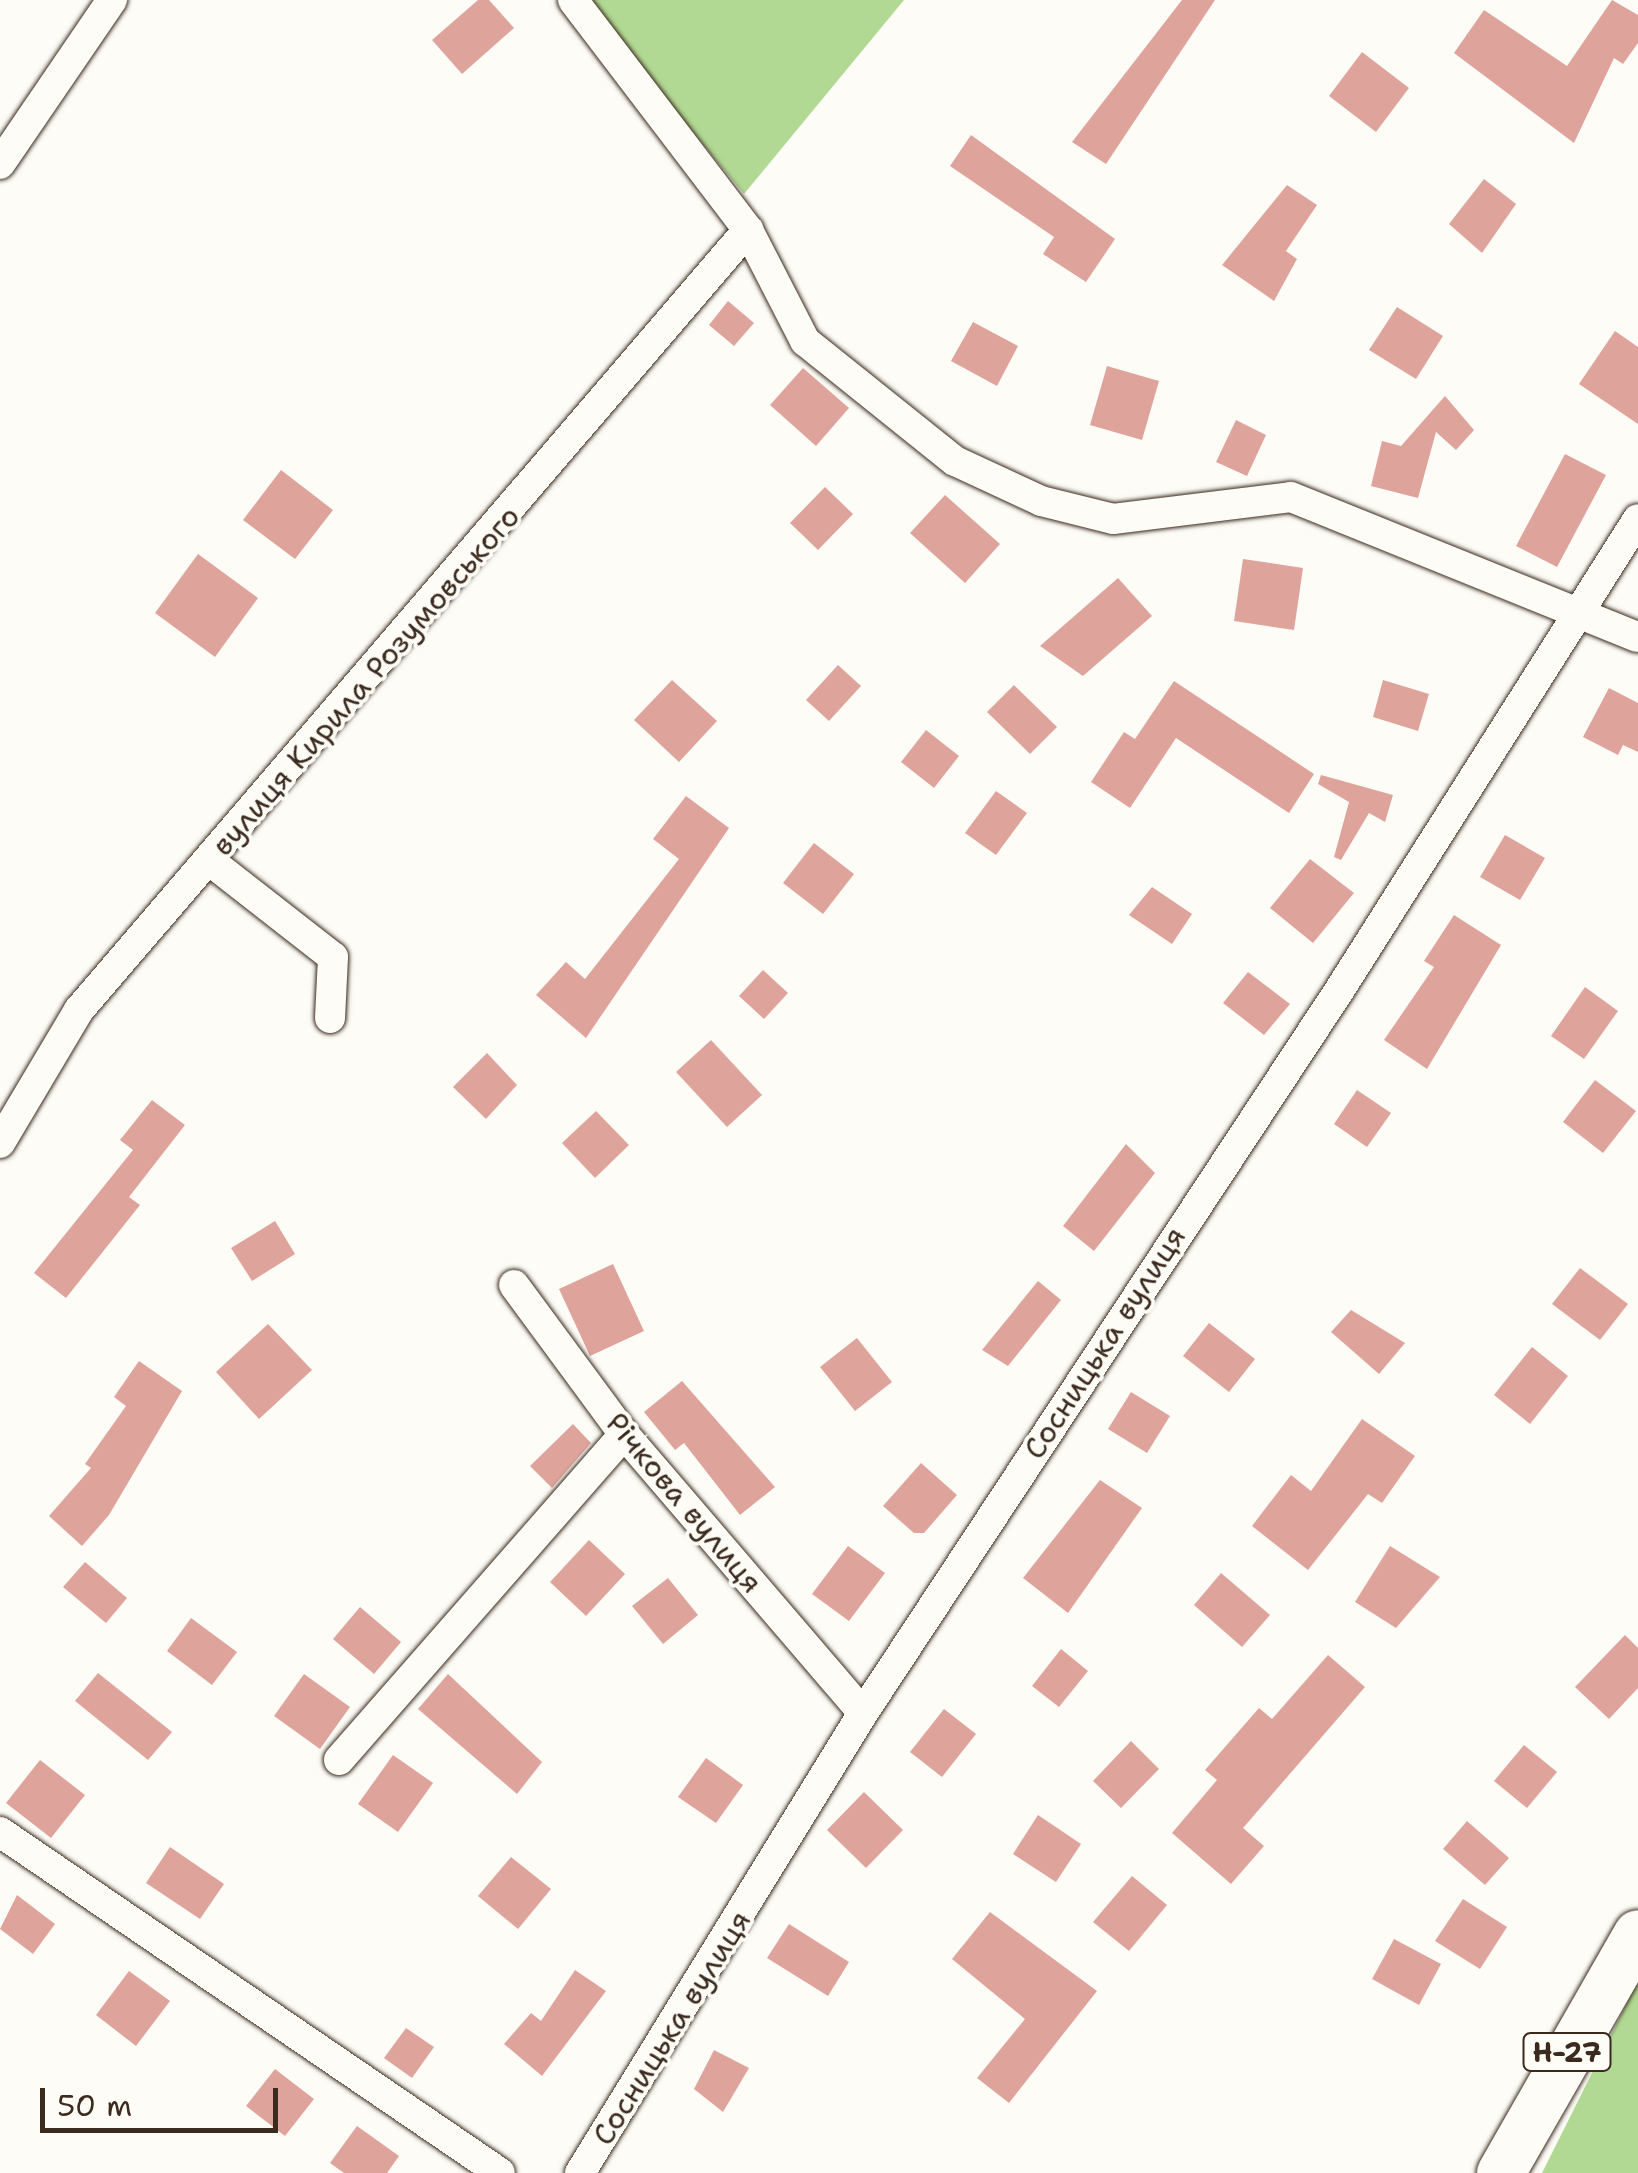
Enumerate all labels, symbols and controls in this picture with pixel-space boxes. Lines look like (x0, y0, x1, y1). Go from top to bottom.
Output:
street label: вулиця Кирила Розумовського (204, 499, 528, 863)
street label: Сосницька вулиця (1016, 1220, 1194, 1466)
street label: Річкова вулиця (598, 1406, 770, 1600)
street label: Сосницька вулиця (585, 1904, 759, 2152)
road number: Н-27 (1522, 2029, 1612, 2075)
scale bar (45, 2068, 282, 2130)
text: 50 m (57, 2085, 132, 2126)

